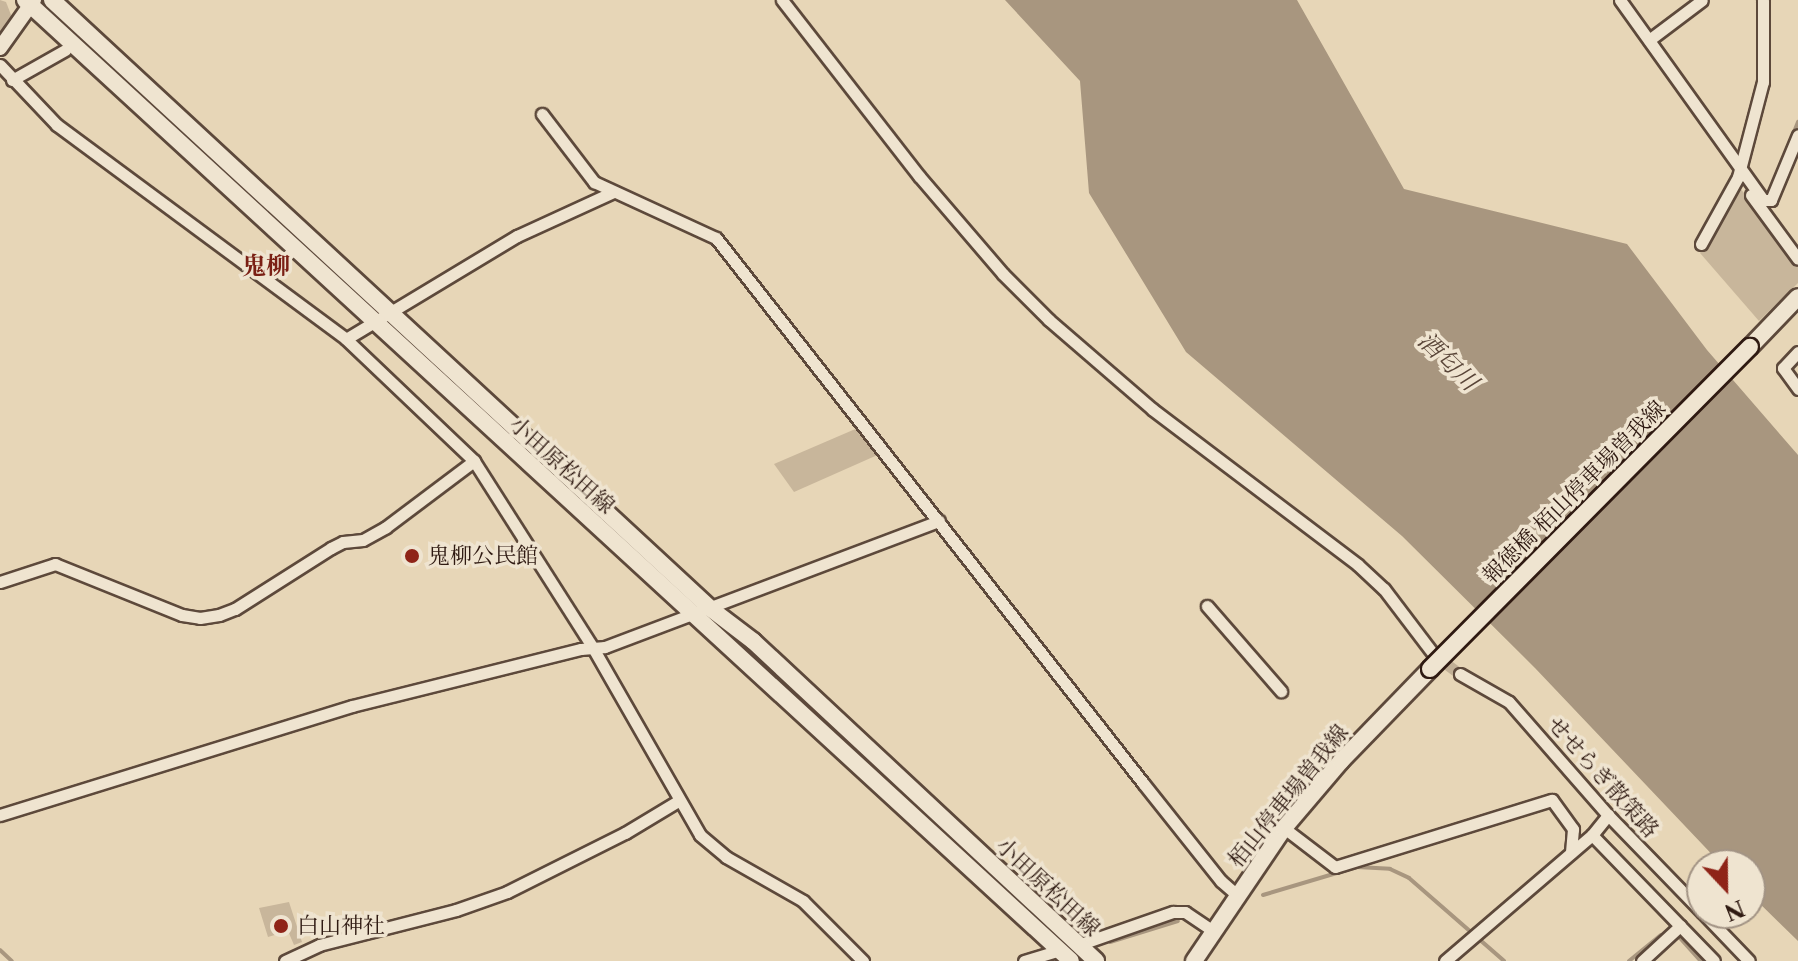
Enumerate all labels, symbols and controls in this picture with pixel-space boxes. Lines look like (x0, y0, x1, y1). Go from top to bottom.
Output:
district label: 鬼柳 (242, 252, 290, 280)
water label: 酒匂川 (1412, 326, 1484, 396)
street label: 報徳橋 栢山停車場曽我線 (1477, 395, 1671, 589)
street label: 小田原松田線 (504, 411, 620, 519)
place label: 鬼柳公民館 (428, 543, 538, 569)
marker: 鬼柳公民館 (403, 547, 421, 565)
street label: せせらぎ散策路 (1542, 711, 1664, 843)
street label: 栢山停車場曽我線 (1222, 719, 1354, 873)
street label: 小田原松田線 (991, 832, 1105, 942)
north arrow (1686, 849, 1766, 929)
text: N (1721, 894, 1748, 926)
place label: 白山神社 (297, 913, 385, 939)
marker: 白山神社 (272, 917, 290, 935)

